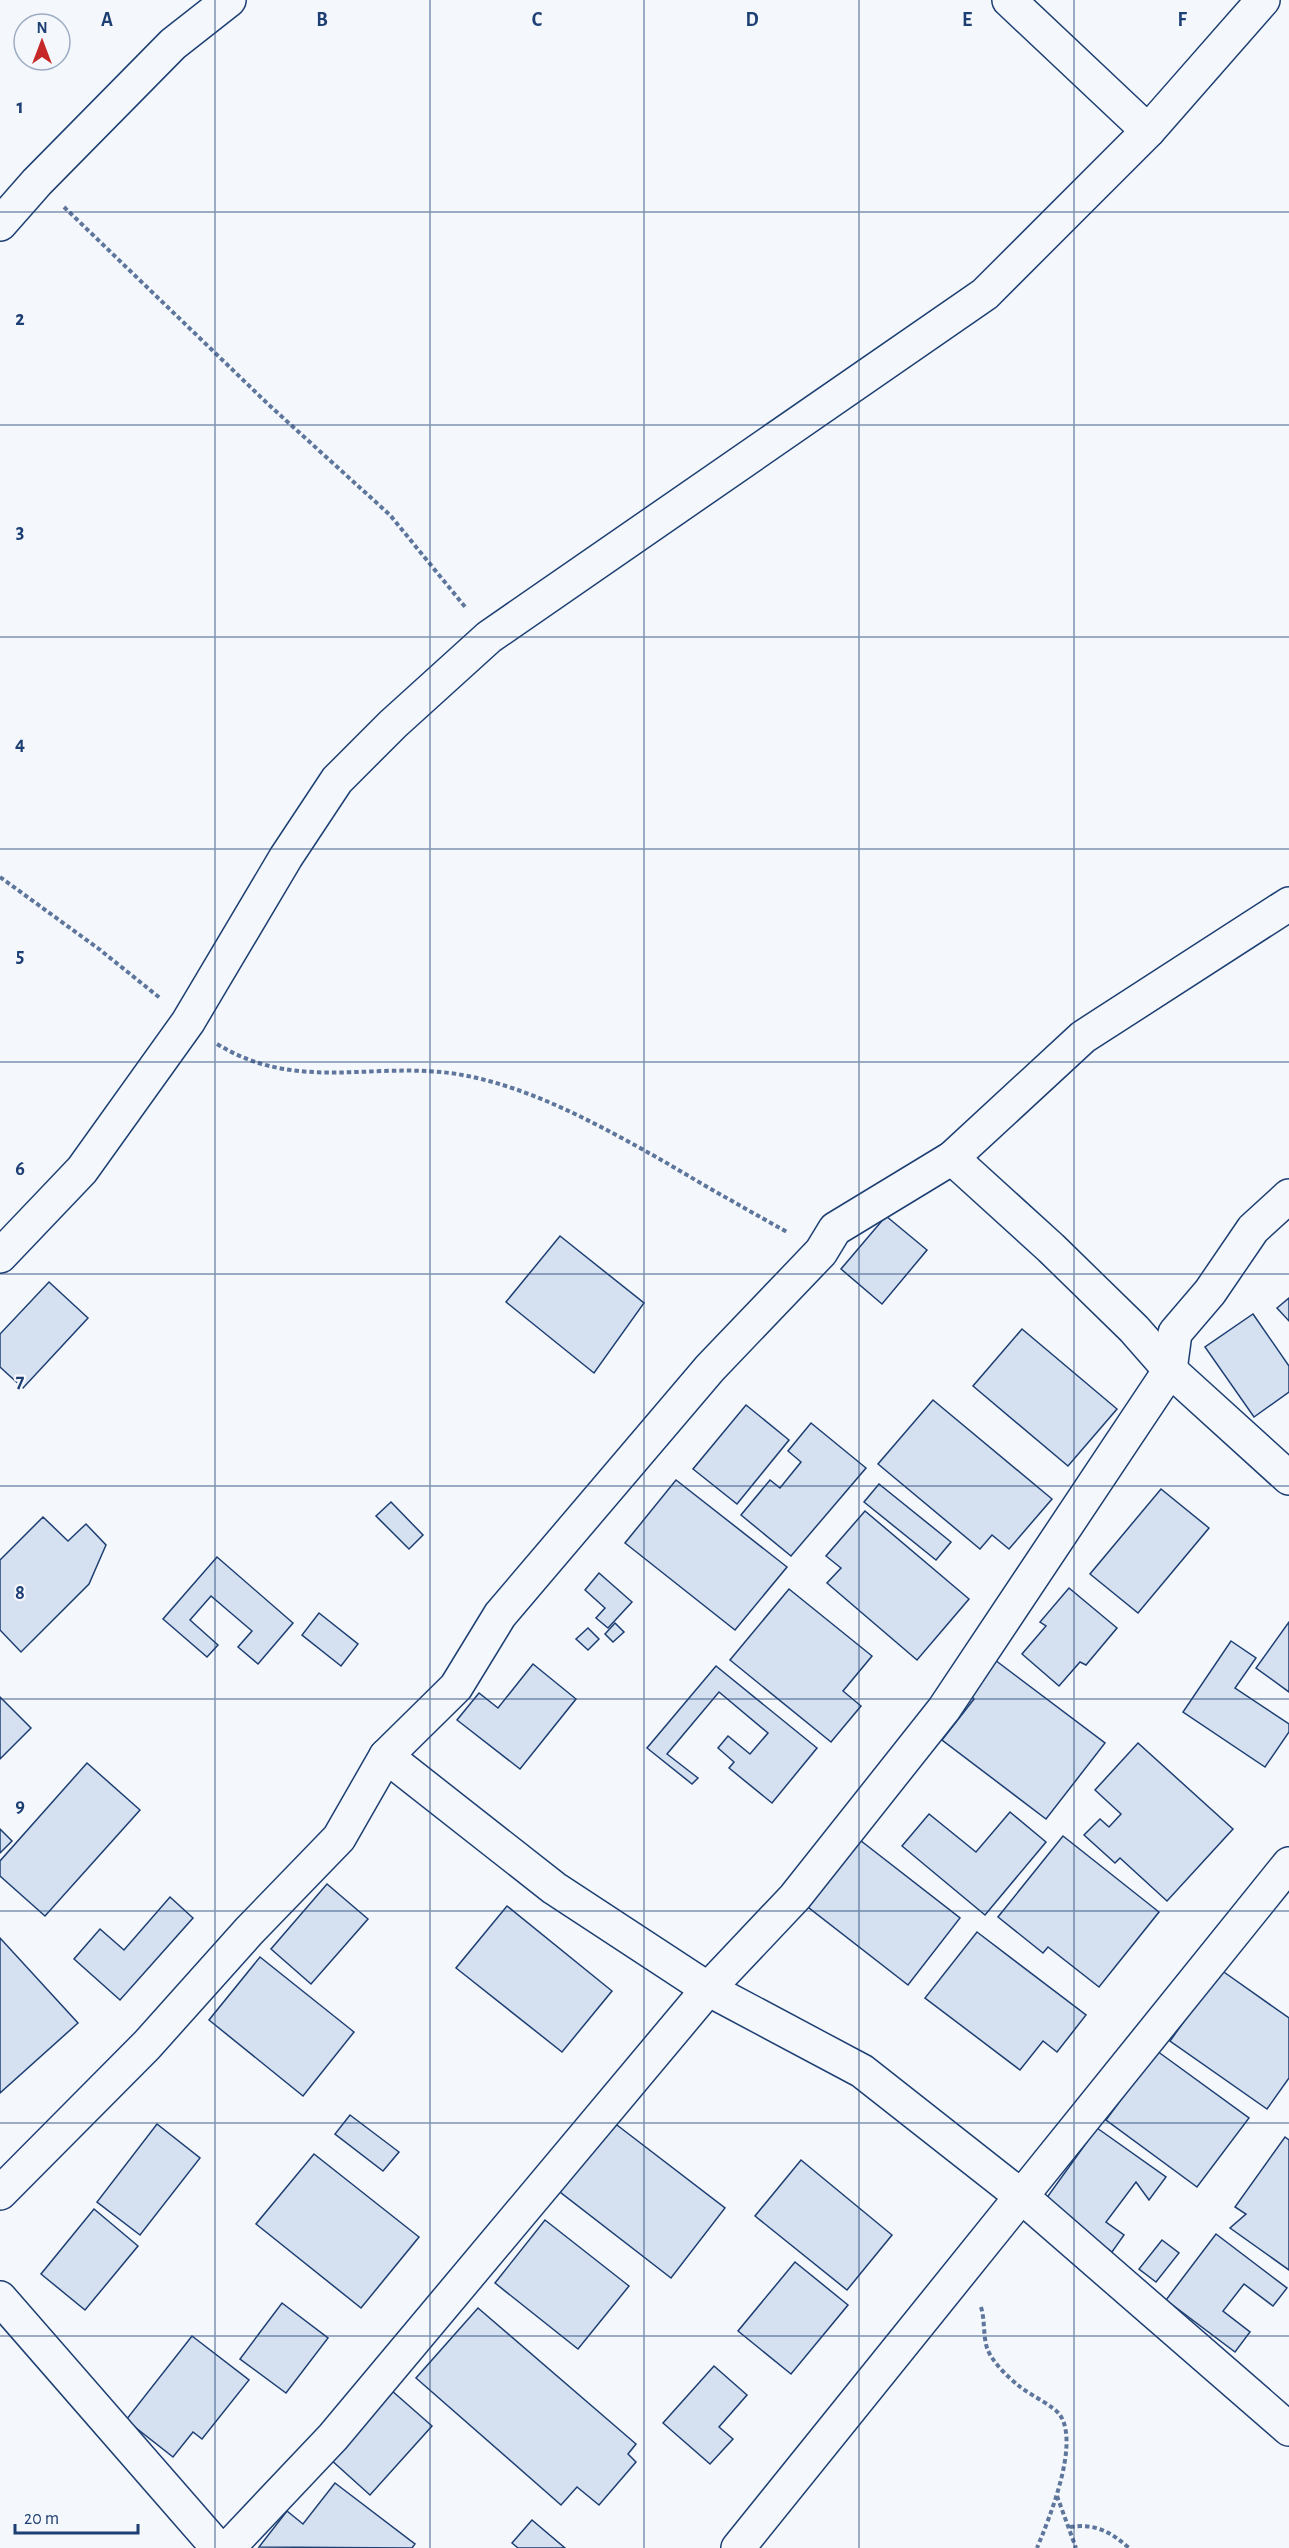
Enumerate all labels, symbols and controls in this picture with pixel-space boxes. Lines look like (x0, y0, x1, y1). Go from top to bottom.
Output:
text: A (101, 10, 113, 30)
text: B (316, 10, 328, 30)
text: C (532, 10, 543, 30)
text: D (745, 10, 759, 30)
text: E (962, 10, 972, 30)
text: F (1177, 10, 1187, 30)
north arrow (12, 12, 72, 72)
text: N (36, 20, 48, 36)
text: 1 (16, 97, 24, 117)
text: 2 (15, 309, 25, 329)
text: 3 (16, 522, 24, 542)
text: 4 (15, 734, 25, 754)
text: 5 (16, 946, 24, 966)
text: 6 (15, 1159, 25, 1179)
text: 7 (16, 1371, 25, 1391)
text: 8 (15, 1583, 25, 1603)
text: 9 (15, 1796, 25, 1816)
scale bar (15, 2497, 138, 2535)
text: 20 m (24, 2510, 59, 2528)

